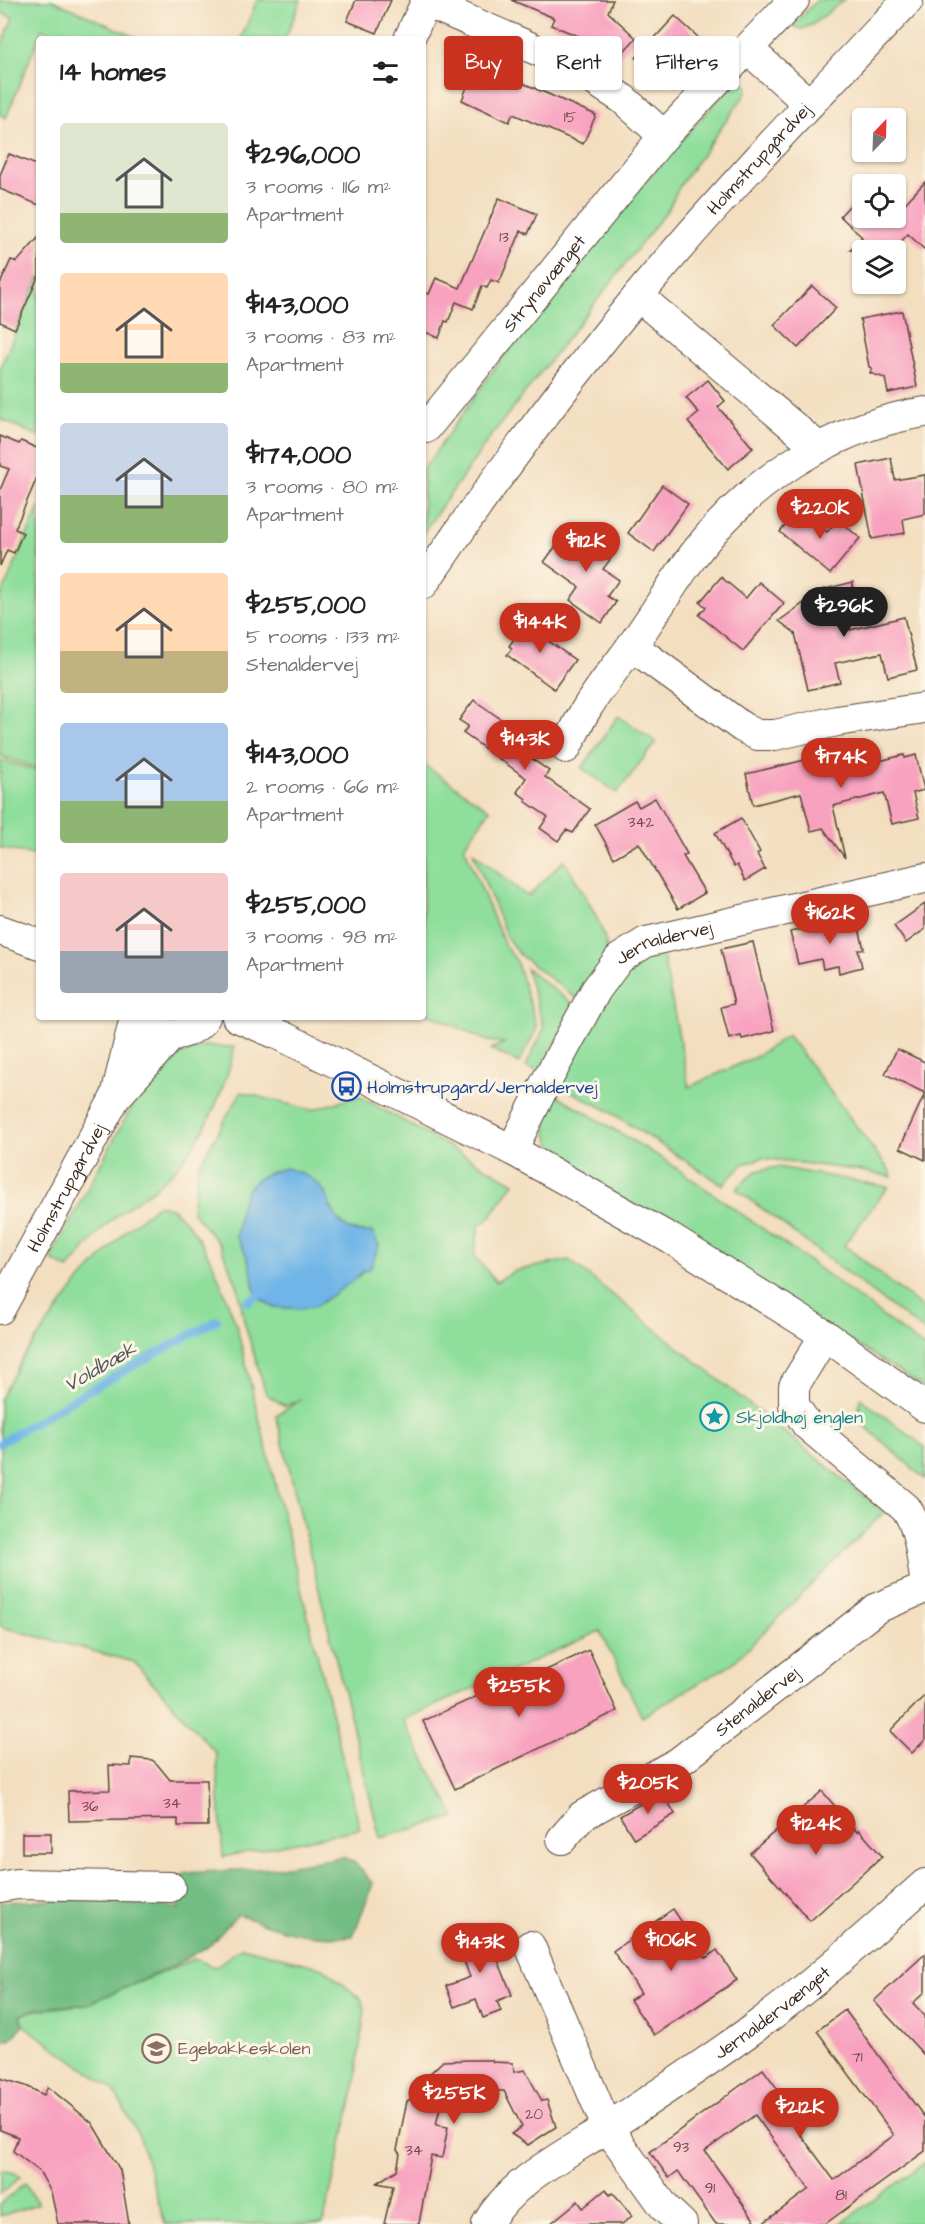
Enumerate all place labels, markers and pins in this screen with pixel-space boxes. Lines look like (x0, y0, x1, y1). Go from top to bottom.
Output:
pin: $220K (778, 489, 862, 540)
pin: $112K (544, 522, 628, 573)
pin: $296K (802, 587, 886, 638)
pin: $144K (498, 603, 582, 654)
pin: $143K (483, 720, 567, 771)
pin: $174K (799, 738, 883, 789)
pin: $162K (788, 894, 872, 945)
bus stop icon: Holmstrupgård/Jernaldervej (330, 1071, 362, 1103)
place label: Holmstrupgård/Jernaldervej (367, 1075, 598, 1101)
place icon: Skjoldhøj englen (699, 1401, 731, 1433)
place label: Skjoldhøj englen (736, 1405, 863, 1431)
pin: $255K (477, 1667, 561, 1718)
pin: $205K (606, 1764, 690, 1815)
pin: $124K (774, 1805, 858, 1856)
pin: $106K (629, 1921, 713, 1972)
pin: $143K (438, 1923, 522, 1974)
school or university icon: Egebakkeskolen (141, 2032, 173, 2064)
place label: Egebakkeskolen (178, 2036, 311, 2062)
pin: $255K (412, 2074, 496, 2125)
pin: $212K (758, 2088, 842, 2139)

